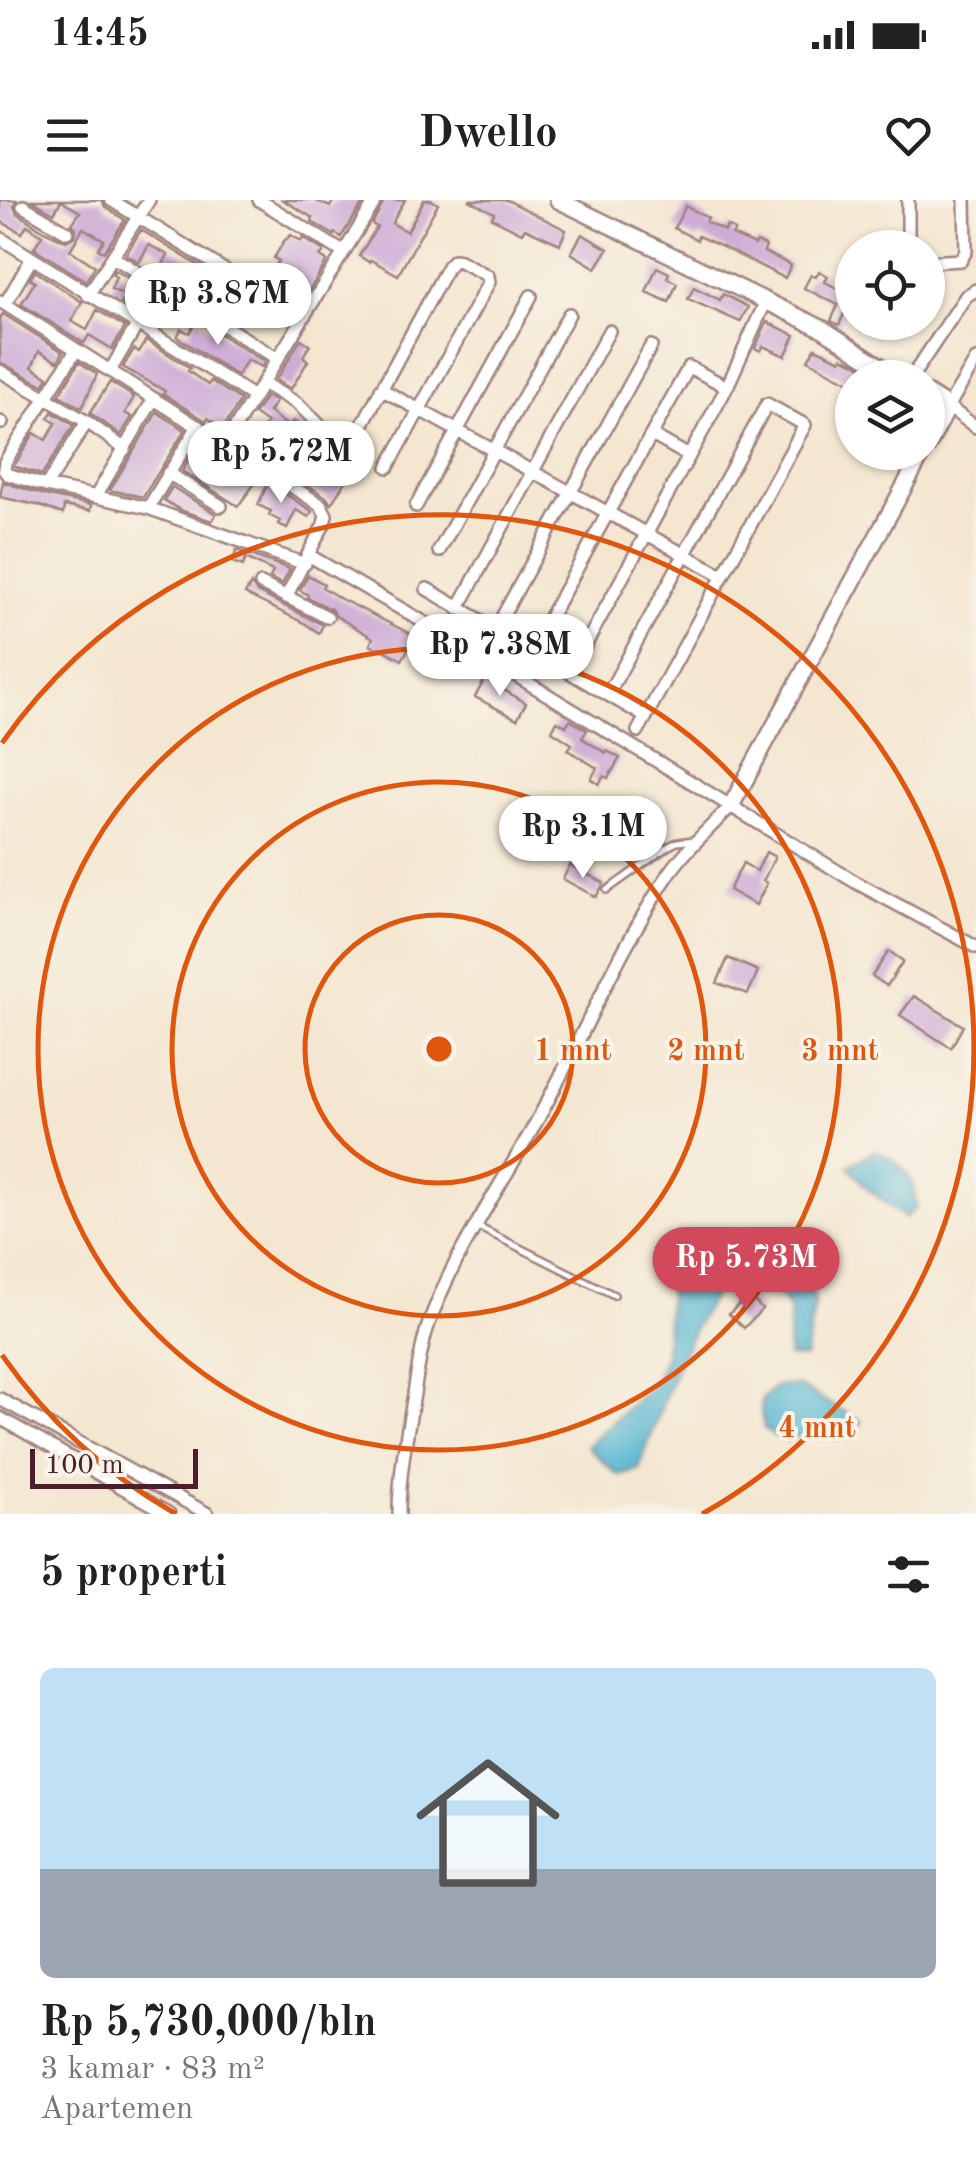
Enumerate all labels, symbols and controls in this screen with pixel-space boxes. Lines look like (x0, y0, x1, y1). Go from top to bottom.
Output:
text: 14:45 (50, 16, 149, 54)
icon: menu (40, 108, 95, 163)
icon: heart (881, 108, 936, 163)
text: Dwello (418, 112, 558, 157)
map controls (835, 230, 945, 470)
button: locate (835, 230, 945, 340)
pin: Rp 3.87M (115, 263, 321, 348)
text: Rp 3.87M (147, 279, 289, 311)
button: layers (835, 360, 945, 470)
pin: Rp 5.72M (178, 421, 384, 506)
text: Rp 5.72M (210, 437, 352, 469)
pin: Rp 7.38M (397, 614, 603, 699)
text: Rp 7.38M (429, 630, 571, 662)
pin: Rp 3.1M (491, 796, 675, 881)
text: Rp 3.1M (521, 812, 645, 844)
centre of rings (421, 1031, 457, 1067)
text: 1 mnt (534, 1037, 612, 1067)
text: 2 mnt (667, 1037, 745, 1067)
text: 3 mnt (801, 1037, 879, 1067)
pin: Rp 5.73M (643, 1227, 849, 1312)
text: Rp 5.73M (675, 1243, 817, 1275)
text: 4 mnt (778, 1414, 856, 1444)
scale bar (30, 1444, 198, 1488)
text: 100 m (45, 1452, 124, 1480)
icon: filters (881, 1547, 936, 1602)
text: 5 properti (40, 1553, 227, 1595)
icon: home (398, 1733, 578, 1913)
text: Rp 5,730,000/bln (40, 2003, 377, 2045)
text: 3 kamar · 83 m² (40, 2054, 265, 2086)
text: Apartemen (40, 2094, 193, 2126)

